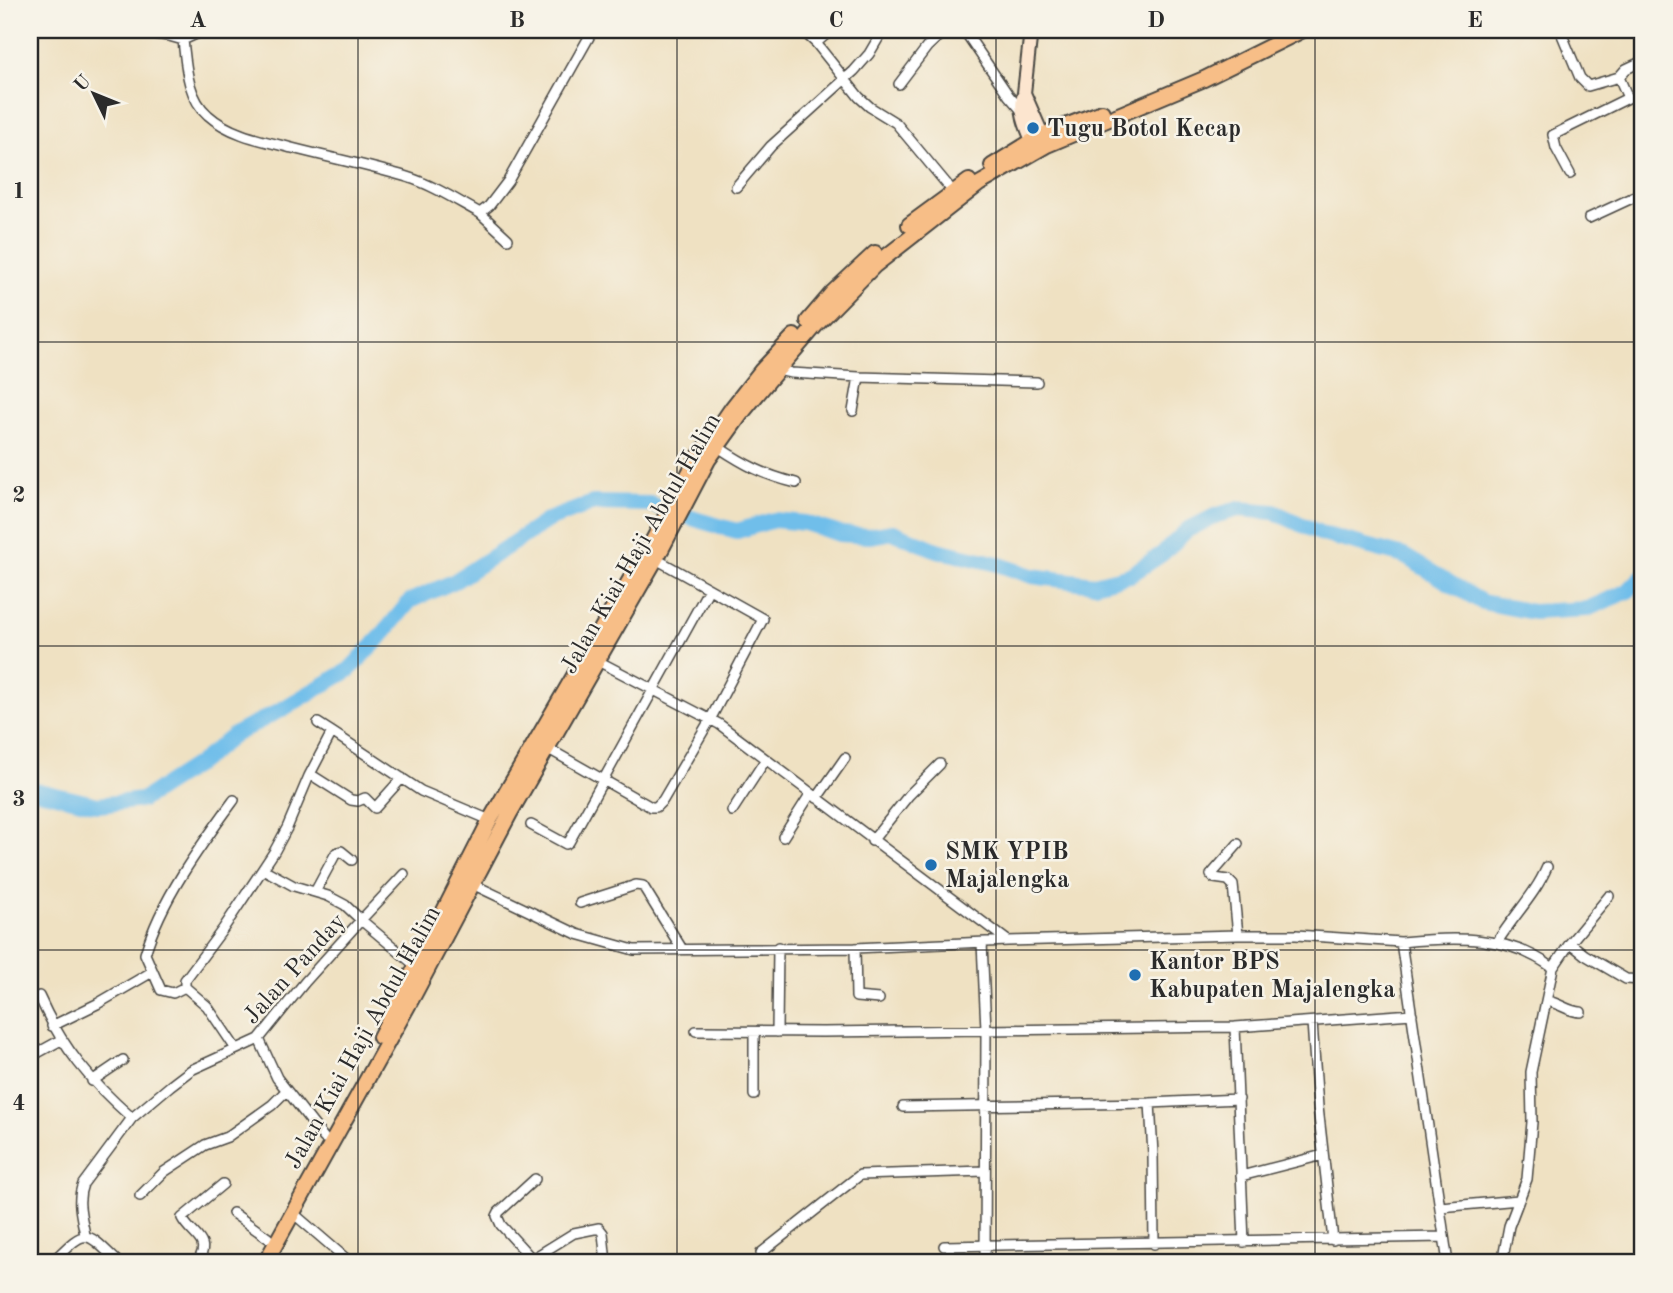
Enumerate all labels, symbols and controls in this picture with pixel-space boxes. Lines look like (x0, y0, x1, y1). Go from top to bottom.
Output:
text: A (189, 9, 207, 32)
text: B (509, 9, 525, 32)
text: C (828, 9, 844, 32)
text: D (1147, 9, 1165, 32)
text: E (1467, 9, 1483, 32)
north arrow (60, 60, 130, 130)
text: U (71, 72, 95, 96)
place label: Tugu Botol Kecap (1047, 118, 1241, 142)
marker: Tugu Botol Kecap (1025, 120, 1041, 136)
text: 1 (12, 180, 26, 203)
street label: Jalan Kiai Haji Abdul Halim (557, 410, 726, 678)
text: 2 (12, 484, 26, 507)
text: 3 (12, 788, 26, 811)
place label: SMK YPIB Majalengka (945, 841, 1069, 893)
marker: SMK YPIB Majalengka (923, 857, 939, 873)
street label: Jalan Kiai Haji Abdul Halim (281, 903, 446, 1173)
street label: Jalan Panday (240, 909, 351, 1029)
place label: Kantor BPS Kabupaten Majalengka (1149, 951, 1395, 1003)
marker: Kantor BPS Kabupaten Majalengka (1127, 967, 1143, 983)
text: 4 (12, 1092, 26, 1115)

